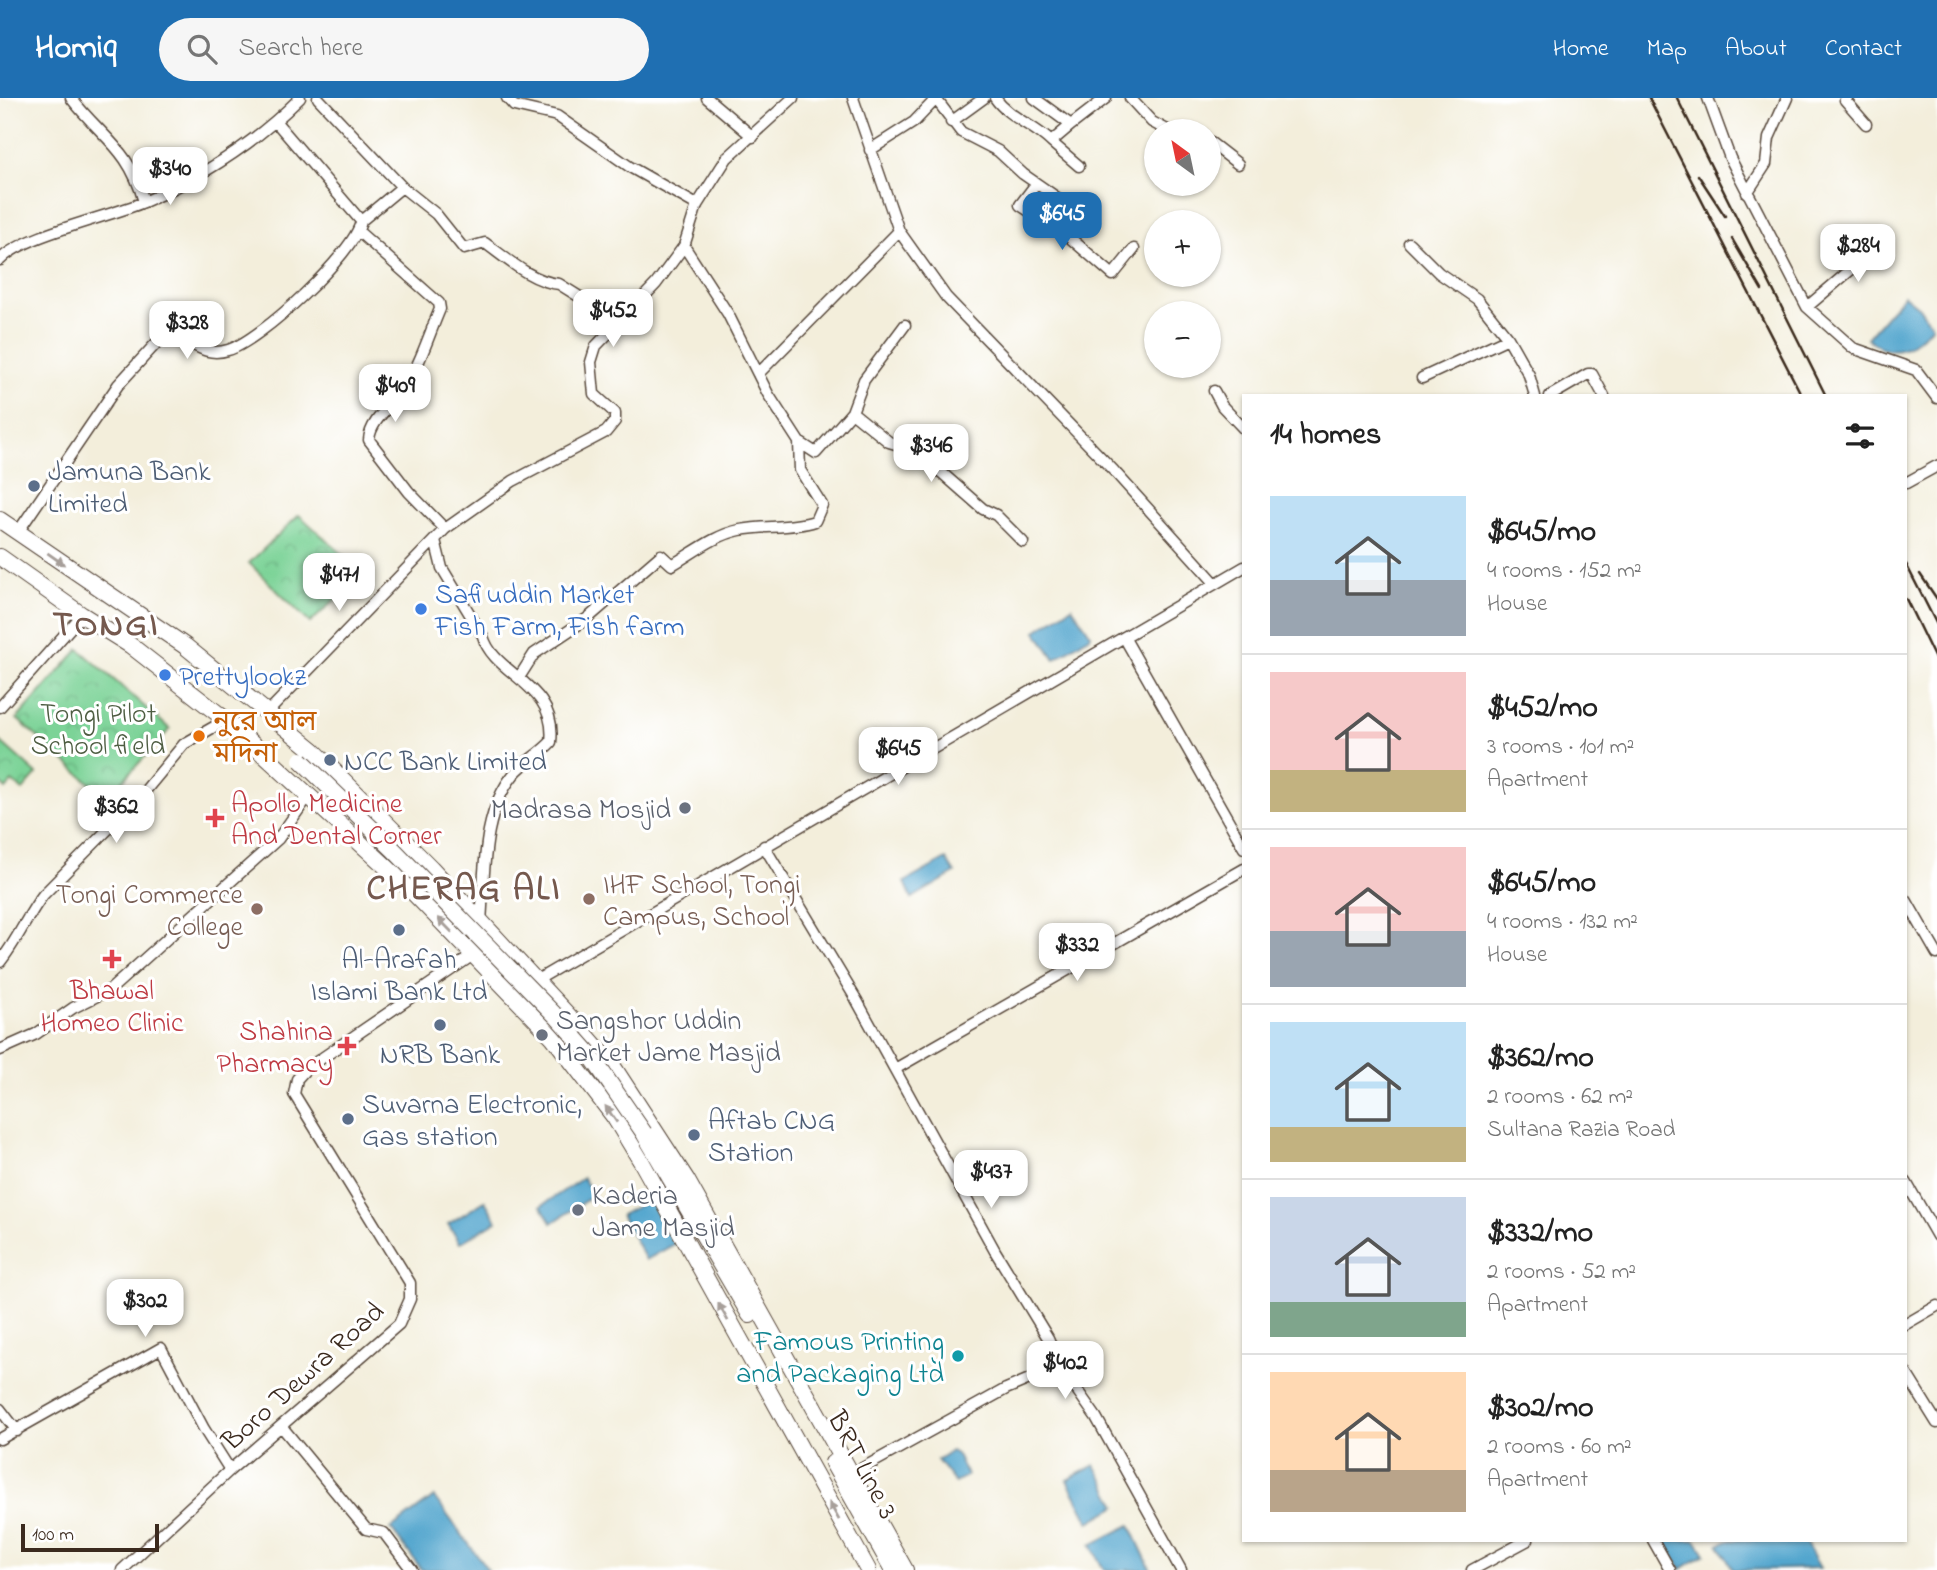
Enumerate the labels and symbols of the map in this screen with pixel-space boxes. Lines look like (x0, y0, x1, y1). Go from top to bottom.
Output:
north arrow (1144, 119, 1222, 196)
pin: $340 (129, 148, 211, 207)
pin: $645 (1021, 192, 1103, 252)
pin: $284 (1817, 225, 1899, 284)
pin: $452 (572, 289, 654, 349)
pin: $328 (146, 302, 228, 361)
pin: $409 (354, 364, 436, 424)
pin: $346 (890, 424, 972, 484)
place label: Jamuna Bank Limited (48, 453, 211, 526)
marker: Jamuna Bank Limited (26, 478, 42, 494)
one-way arrow (47, 552, 65, 566)
pin: $471 (298, 554, 380, 613)
place label: Safiuddin Market Fish Farm, Fish farm (434, 576, 684, 649)
district label: TONGI (53, 601, 159, 652)
marker: Safiuddin Market Fish Farm, Fish farm (413, 601, 429, 617)
place label: Prettylookz (179, 658, 306, 699)
marker: Prettylookz (157, 667, 173, 683)
park label: Tongi Pilot School field (31, 695, 166, 768)
place label: নুরে আল মদিনা (212, 703, 317, 776)
marker: নুরে আল মদিনা (191, 728, 207, 744)
pin: $645 (857, 728, 939, 787)
place label: NCC Bank Limited (344, 743, 547, 784)
marker: NCC Bank Limited (322, 752, 338, 768)
place label: Apollo Medicine And Dental Corner (231, 785, 442, 858)
pin: $362 (75, 786, 157, 845)
place label: Madrasa Mosjid (491, 791, 671, 832)
marker: Madrasa Mosjid (677, 800, 693, 816)
marker: Apollo Medicine And Dental Corner (205, 808, 225, 828)
district label: CHERAG ALI (366, 865, 562, 916)
place label: IHF School, Tongi Campus, School (603, 866, 800, 939)
place label: Tongi Commerce College (55, 876, 243, 949)
marker: IHF School, Tongi Campus, School (581, 891, 597, 907)
marker: Tongi Commerce College (249, 901, 265, 917)
one-way arrow (438, 917, 454, 934)
marker: Al-Arafah Islami Bank Ltd (391, 922, 407, 938)
pin: $332 (1036, 924, 1118, 983)
place label: Al-Arafah Islami Bank Ltd (311, 941, 488, 1014)
marker: Bhawal Homeo Clinic (102, 949, 122, 969)
place label: Bhawal Homeo Clinic (40, 972, 184, 1045)
place label: Sangshor Uddin Market Jame Masjid (556, 1002, 781, 1075)
place label: Shahina Pharmacy (217, 1013, 333, 1086)
marker: NRB Bank (432, 1017, 448, 1033)
marker: Sangshor Uddin Market Jame Masjid (534, 1027, 550, 1043)
place label: NRB Bank (380, 1036, 501, 1077)
marker: Shahina Pharmacy (339, 1038, 355, 1054)
place label: Suvarna Electronic, Gas station (362, 1086, 582, 1159)
place label: Aftab CNG Station (708, 1102, 835, 1175)
one-way arrow (604, 1105, 618, 1123)
marker: Suvarna Electronic, Gas station (340, 1111, 356, 1127)
marker: Aftab CNG Station (686, 1127, 702, 1143)
pin: $437 (950, 1150, 1032, 1210)
place label: Kaderia Jame Masjid (592, 1177, 735, 1250)
marker: Kaderia Jame Masjid (570, 1202, 586, 1218)
pin: $302 (104, 1280, 186, 1339)
street label: Boro Dewra Road (213, 1293, 395, 1463)
one-way arrow (717, 1302, 729, 1321)
place label: Famous Printing and Packaging Ltd (736, 1323, 944, 1396)
pin: $402 (1024, 1342, 1106, 1401)
marker: Famous Printing and Packaging Ltd (950, 1348, 966, 1364)
street label: BRT Line 3 (815, 1403, 907, 1527)
one-way arrow (828, 1501, 840, 1520)
scale bar (21, 1521, 159, 1553)

